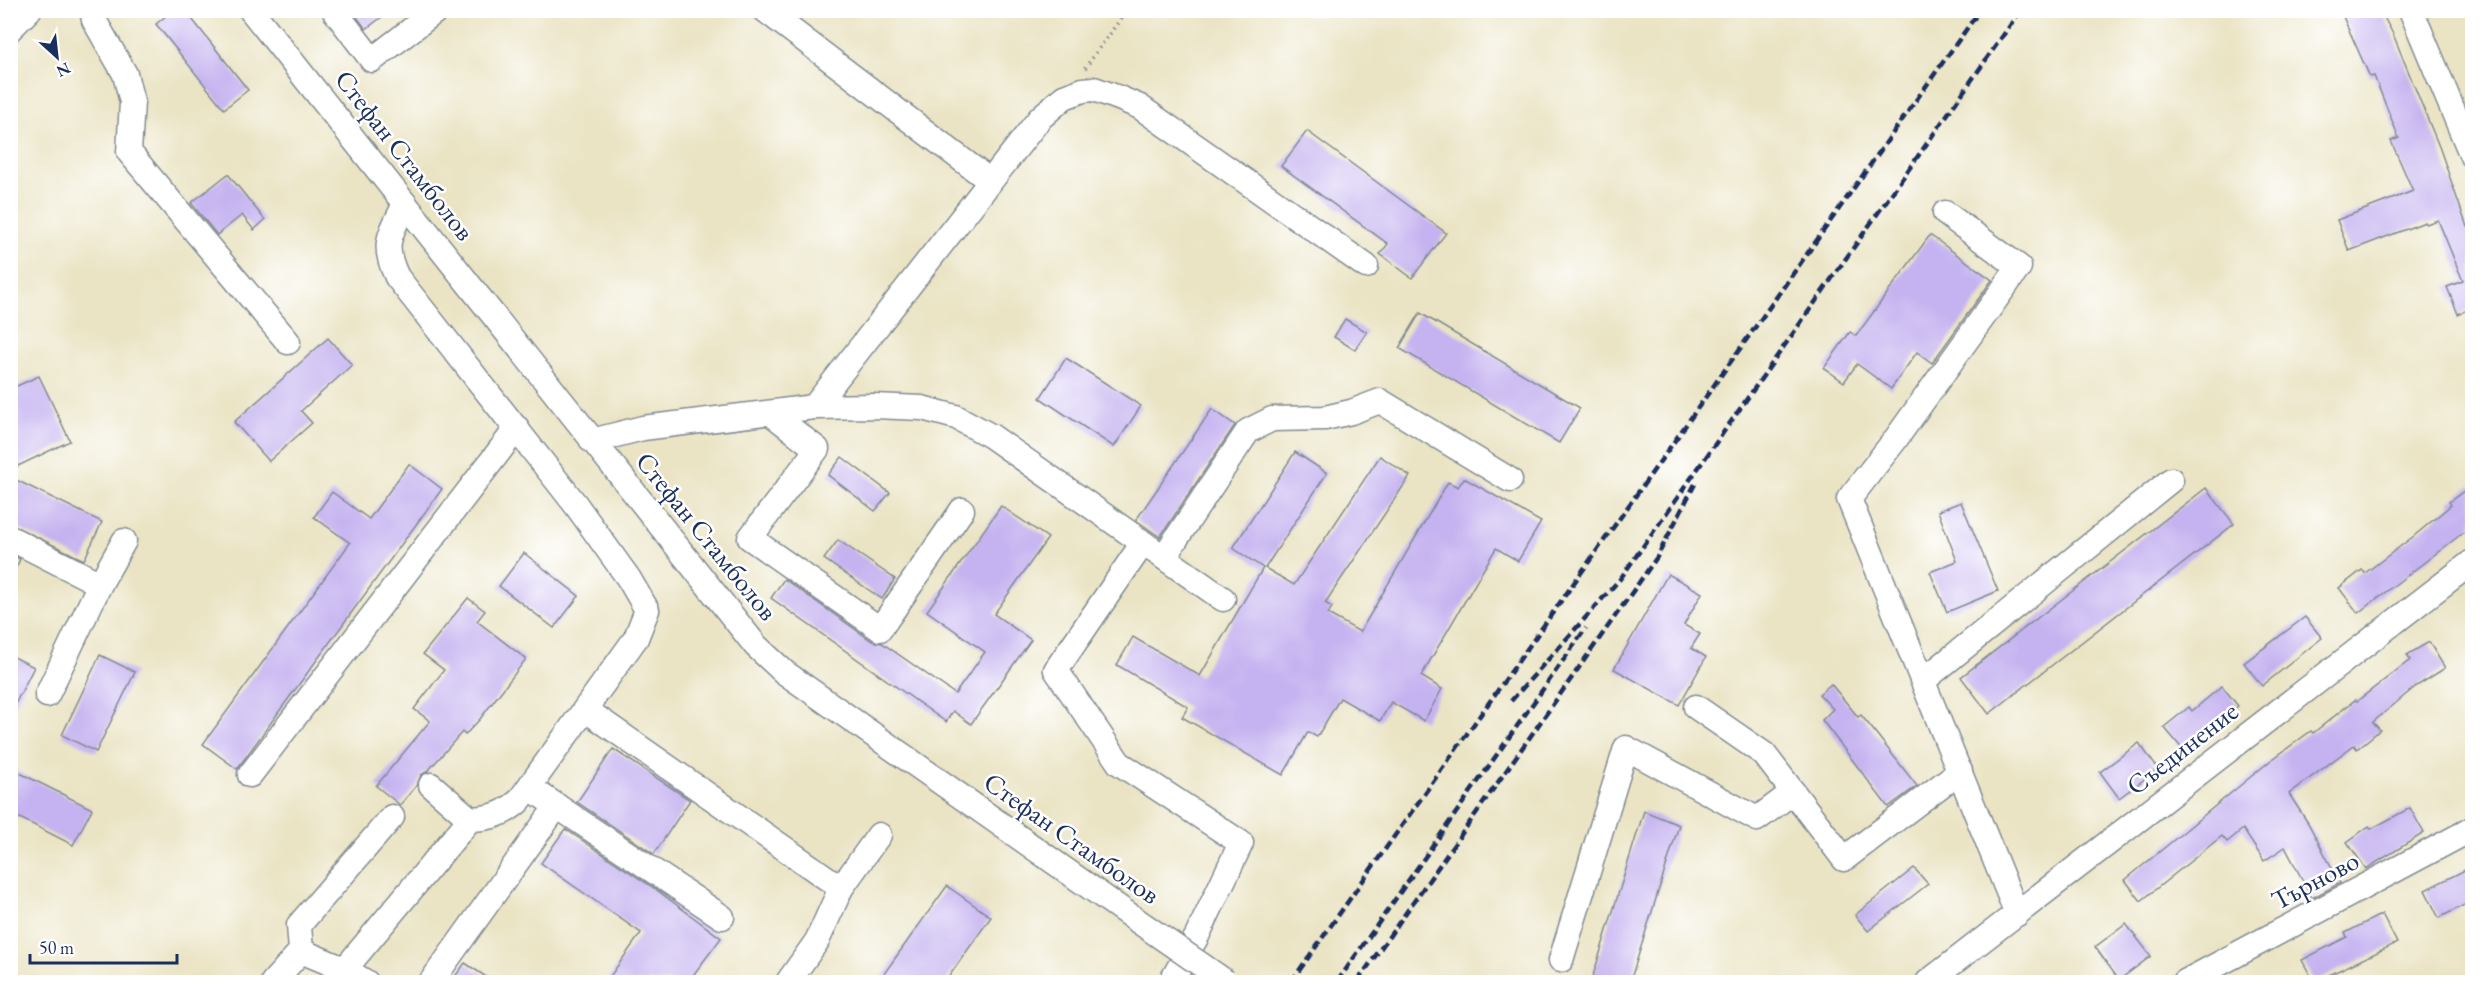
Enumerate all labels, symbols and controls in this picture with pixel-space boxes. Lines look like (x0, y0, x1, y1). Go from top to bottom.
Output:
north arrow (27, 27, 87, 87)
text: N (53, 58, 74, 82)
street label: Стефан Стамболов (327, 63, 483, 247)
street label: Стефан Стамболов (628, 444, 786, 628)
street label: Съединение (2119, 693, 2245, 803)
street label: Стефан Стамболов (977, 764, 1167, 912)
street label: Търново (2265, 842, 2365, 918)
scale bar (30, 927, 177, 965)
text: 50 m (39, 936, 74, 959)

